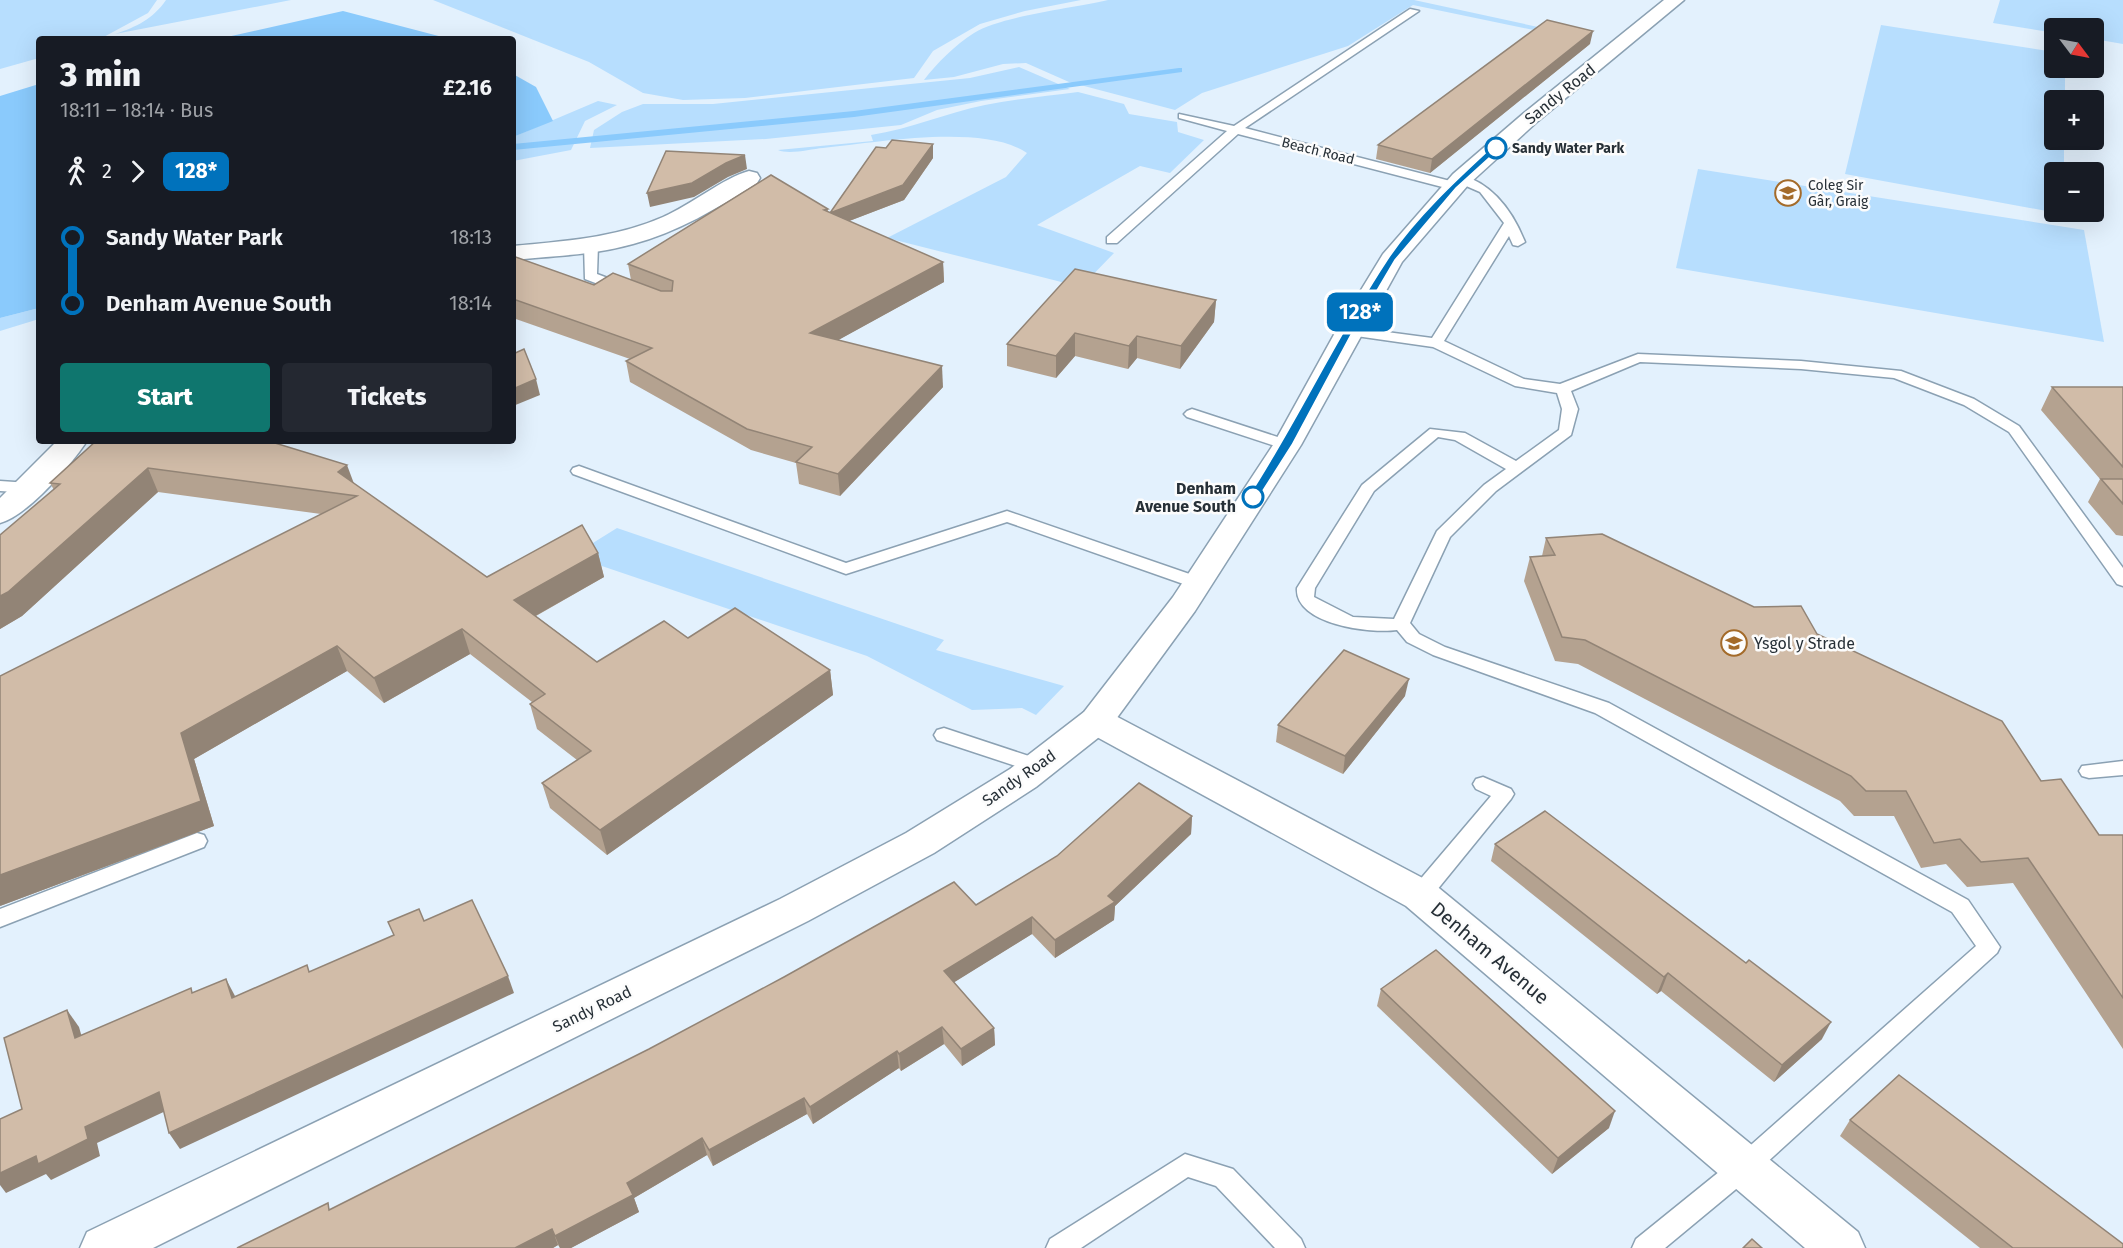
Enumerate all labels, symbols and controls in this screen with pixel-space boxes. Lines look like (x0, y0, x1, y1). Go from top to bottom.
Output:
north arrow (2044, 18, 2104, 78)
map controls (2044, 18, 2104, 222)
text: 3 min (60, 55, 141, 95)
street label: Sandy Road (1521, 60, 1599, 128)
text: £2.16 (443, 74, 492, 101)
button: + (2044, 90, 2104, 150)
text: 18:11 – 18:14 · Bus (60, 98, 213, 122)
street label: Beach Road (1280, 134, 1356, 168)
marker: Sandy Water Park (1485, 137, 1507, 159)
place label: Sandy Water Park (1512, 140, 1625, 157)
icon: walk (60, 155, 93, 188)
icon: forward (121, 155, 154, 188)
text: 128* (175, 158, 217, 184)
text: 2 (102, 159, 112, 183)
button: − (2044, 162, 2104, 222)
place label: Coleg Sir Gâr, Graig (1808, 177, 1869, 210)
school or university icon: Coleg Sir Gâr, Graig (1773, 178, 1803, 208)
text: Sandy Water Park (106, 224, 283, 251)
text: 18:13 (450, 225, 492, 249)
text: Denham Avenue South (106, 290, 332, 317)
text: 18:14 (449, 291, 492, 315)
line badge: 128* (1318, 292, 1402, 332)
text: 128* (1339, 299, 1381, 325)
button: Start (60, 363, 270, 432)
button: Tickets (282, 363, 492, 432)
place label: Denham Avenue South (1135, 479, 1236, 516)
marker: Denham Avenue South (1242, 486, 1264, 508)
school or university icon: Ysgol y Strade (1719, 628, 1749, 658)
place label: Ysgol y Strade (1754, 634, 1855, 653)
street label: Sandy Road (979, 746, 1059, 810)
street label: Denham Avenue (1426, 897, 1554, 1009)
street label: Sandy Road (549, 982, 635, 1036)

